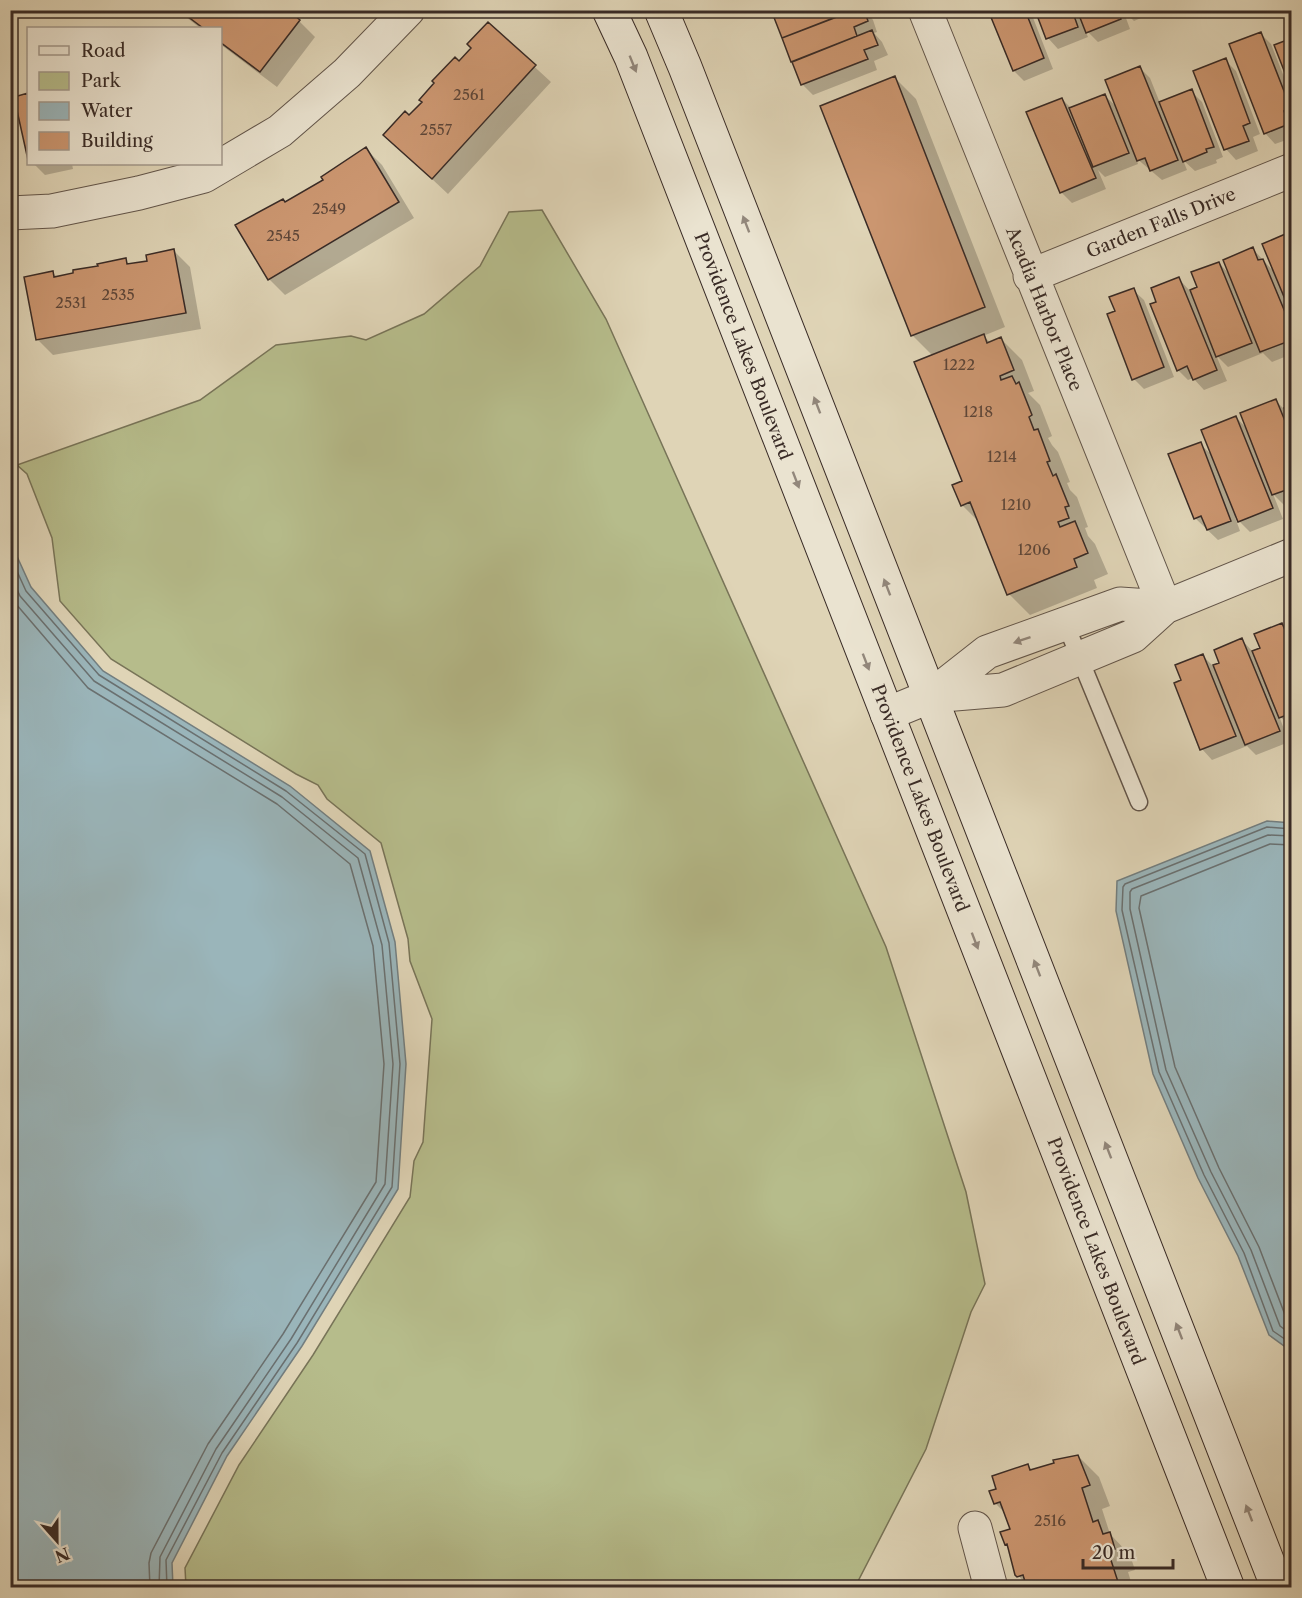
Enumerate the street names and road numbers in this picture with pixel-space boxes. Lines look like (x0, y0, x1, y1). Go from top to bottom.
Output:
street label: Garden Falls Drive (1083, 183, 1239, 263)
street label: Acadia Harbor Place (1001, 223, 1087, 394)
street label: Providence Lakes Boulevard (689, 229, 797, 463)
street label: Providence Lakes Boulevard (866, 681, 974, 915)
street label: Providence Lakes Boulevard (1042, 1134, 1150, 1368)

